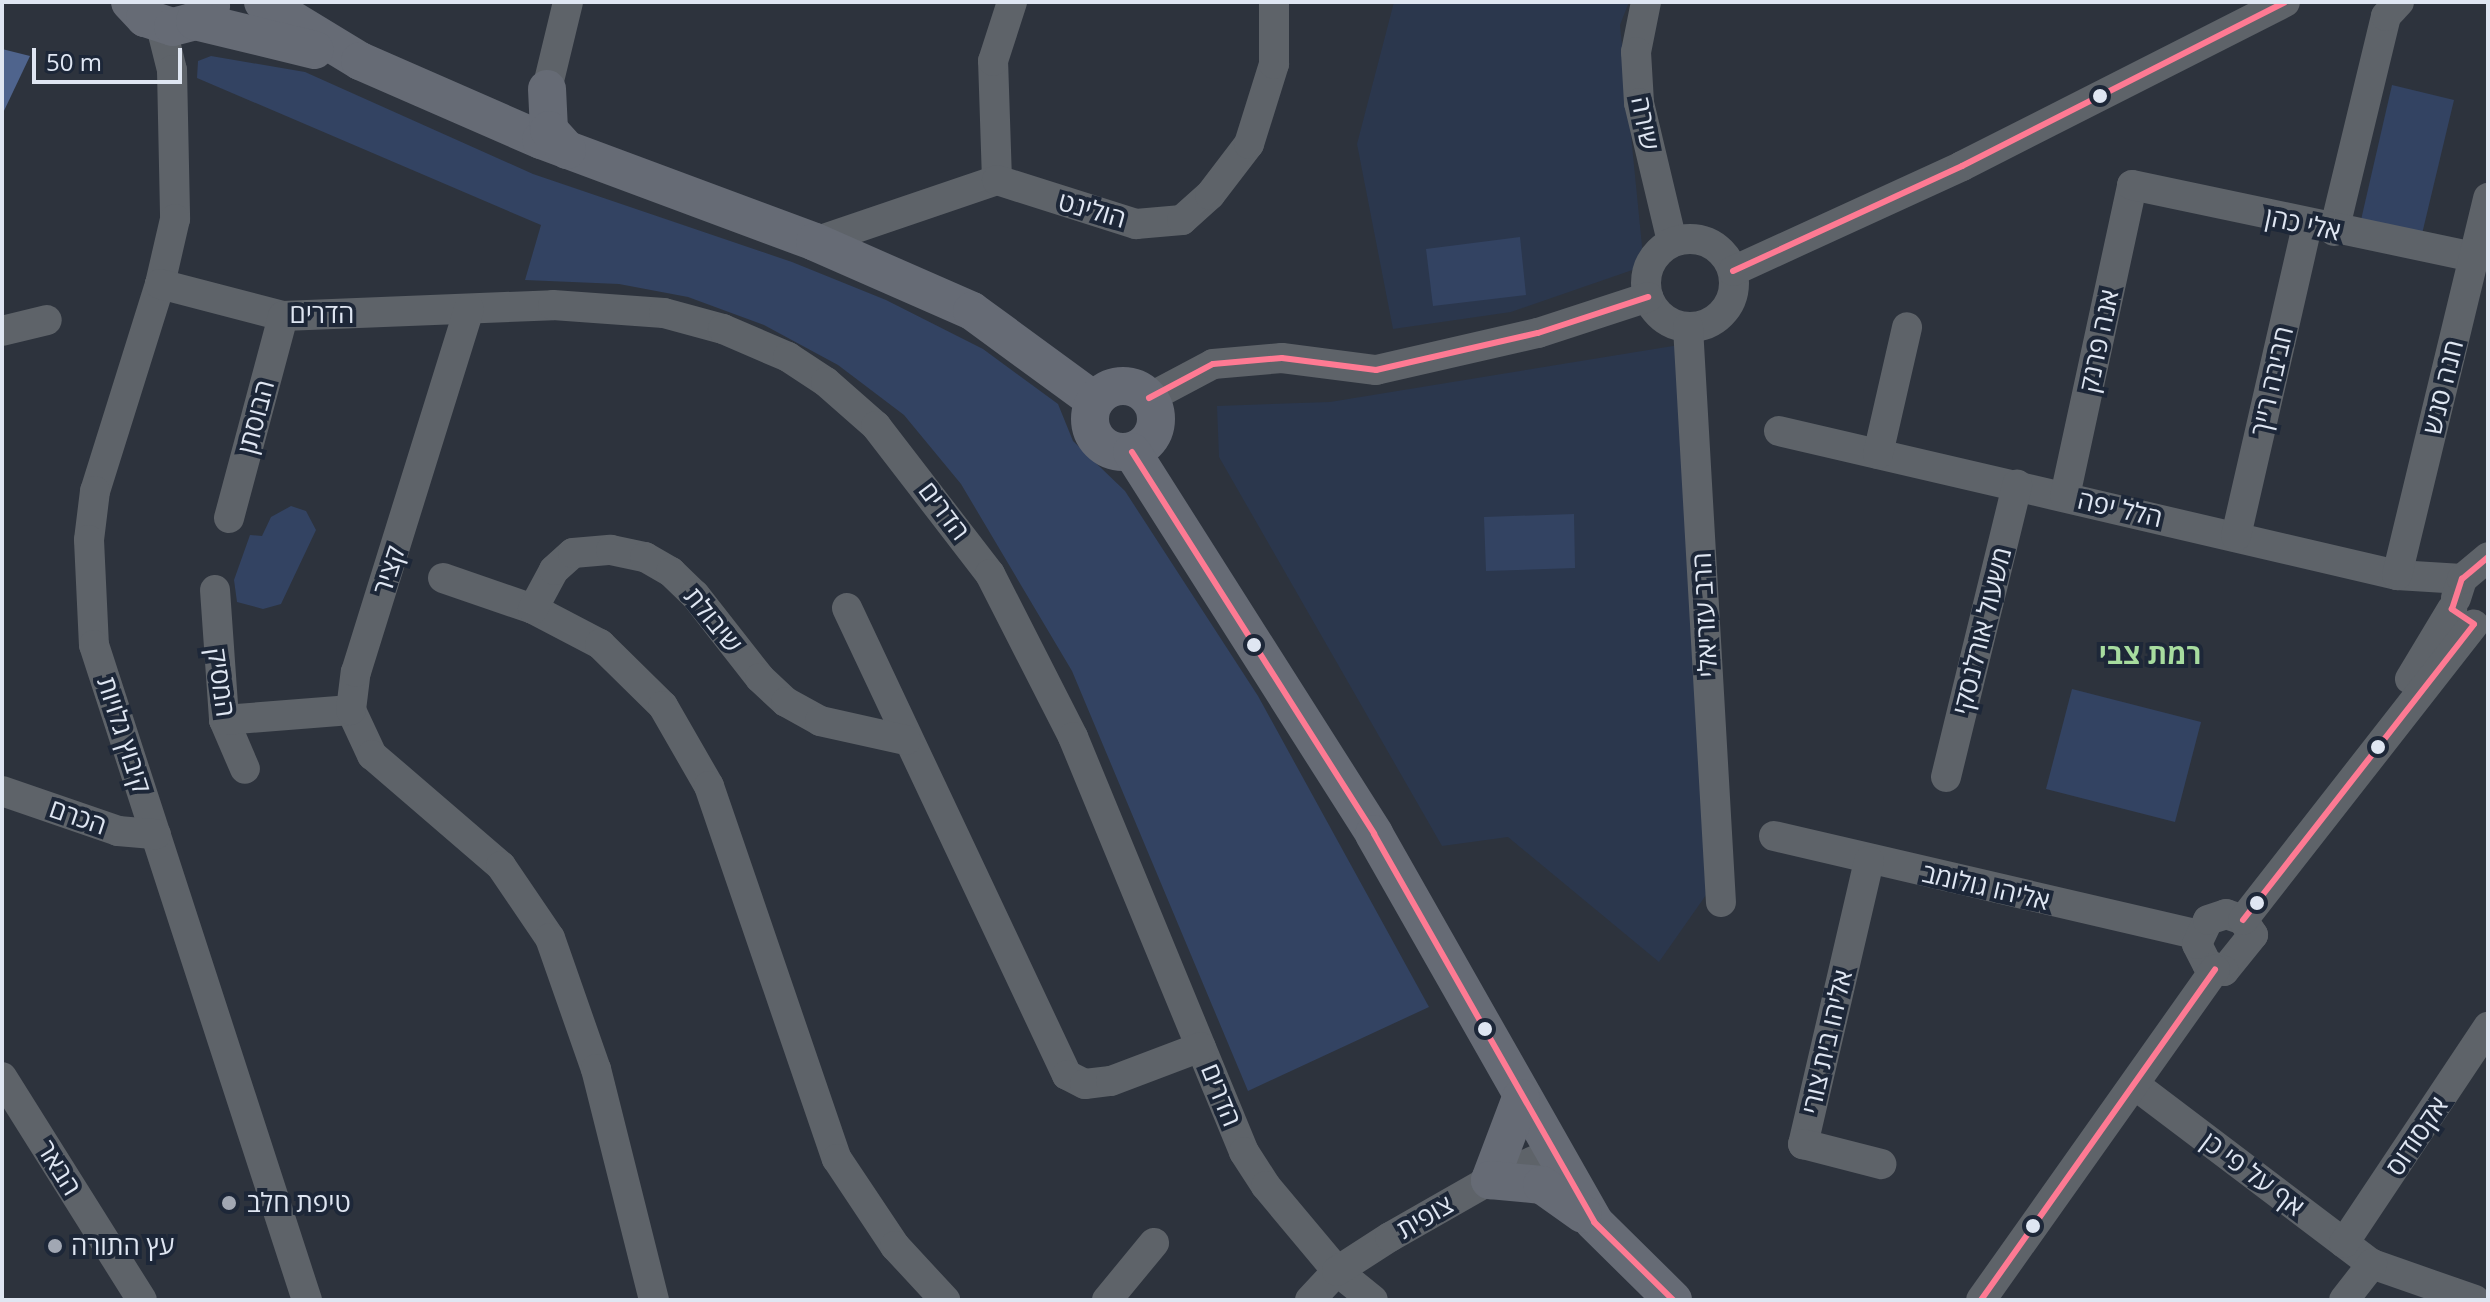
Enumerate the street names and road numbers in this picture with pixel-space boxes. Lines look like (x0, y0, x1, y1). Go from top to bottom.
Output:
street label: שירה (1625, 94, 1665, 152)
street label: הולינט (1054, 185, 1130, 235)
street label: אלי כהן (2262, 201, 2344, 247)
street label: אנה פרנק (2073, 287, 2125, 395)
street label: הדרים (290, 298, 354, 330)
street label: חביבה רייך (2244, 323, 2300, 439)
street label: חנה סנש (2416, 337, 2470, 437)
street label: הבוסתן (231, 377, 281, 457)
street label: הדרים (912, 476, 976, 546)
street label: הלל יפה (2074, 484, 2166, 534)
street label: קציר (367, 542, 411, 598)
street label: משעול אורלנסקי (1946, 544, 2018, 718)
street label: הרב עזריאלי (1686, 552, 1724, 678)
street label: שיבולת (678, 581, 748, 659)
street label: המסיק (201, 645, 241, 719)
street label: קיבוץ גלויות (91, 673, 157, 797)
street label: הכרם (45, 793, 111, 841)
street label: אליהו גולומב (1919, 857, 2053, 917)
street label: אליהו בית צורי (1795, 967, 1859, 1117)
street label: הדרים (1194, 1059, 1248, 1131)
street label: אקסודוס (2379, 1091, 2455, 1181)
street label: אף על פי כן (2196, 1125, 2310, 1223)
street label: הבאר (30, 1135, 88, 1201)
street label: צופית (1392, 1189, 1458, 1245)

